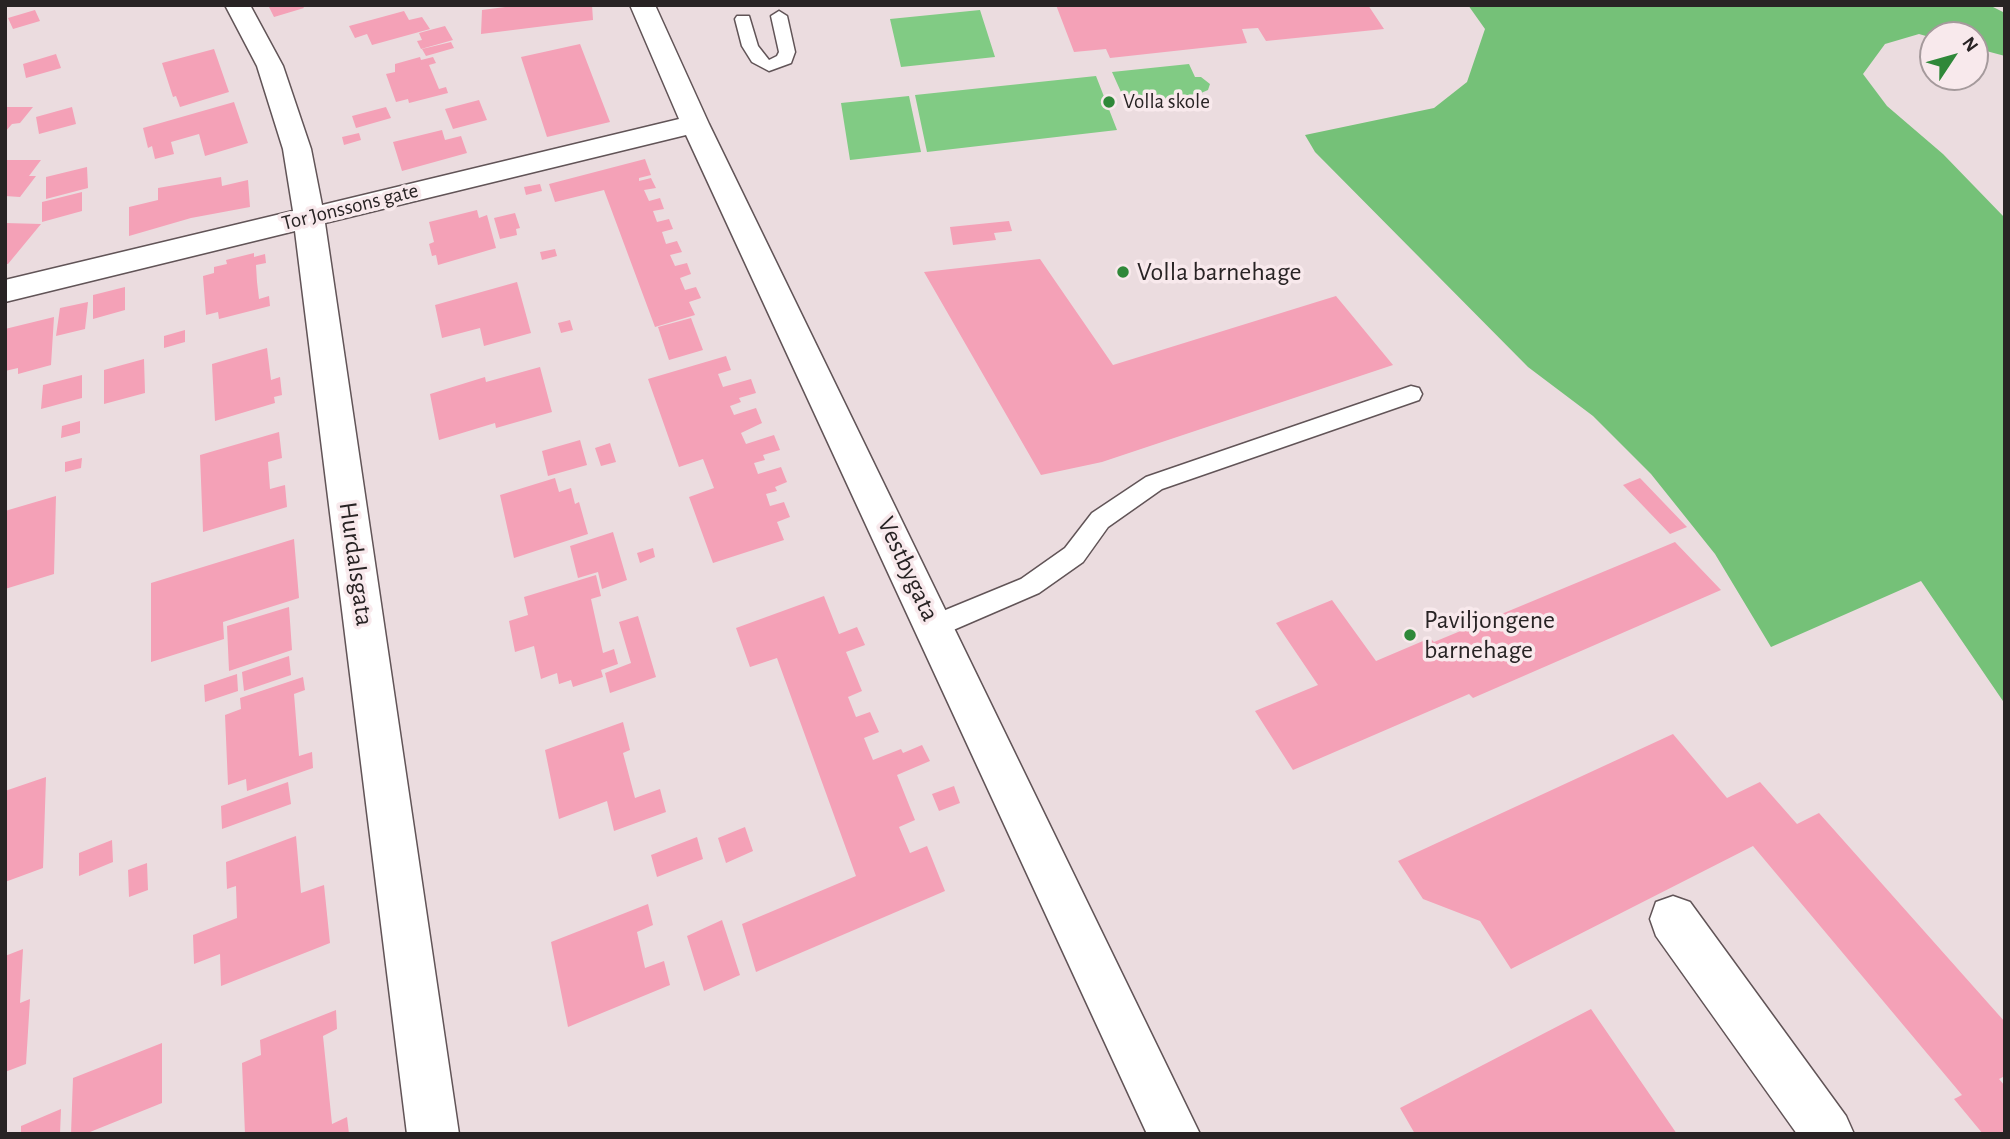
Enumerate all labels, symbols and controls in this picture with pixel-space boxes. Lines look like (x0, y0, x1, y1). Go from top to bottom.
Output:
north arrow (1919, 21, 1989, 91)
text: N (1958, 34, 1981, 55)
place label: Volla skole (1123, 89, 1210, 115)
marker: Volla skole (1101, 94, 1117, 110)
street label: Tor Jonssons gate (279, 178, 421, 236)
place label: Volla barnehage (1137, 256, 1302, 288)
marker: Volla barnehage (1115, 264, 1131, 280)
street label: Hurdalsgata (332, 500, 380, 628)
street label: Vestbygata (870, 512, 946, 626)
place label: Paviljongene barnehage (1424, 604, 1555, 666)
marker: Paviljongene barnehage (1402, 627, 1418, 643)

